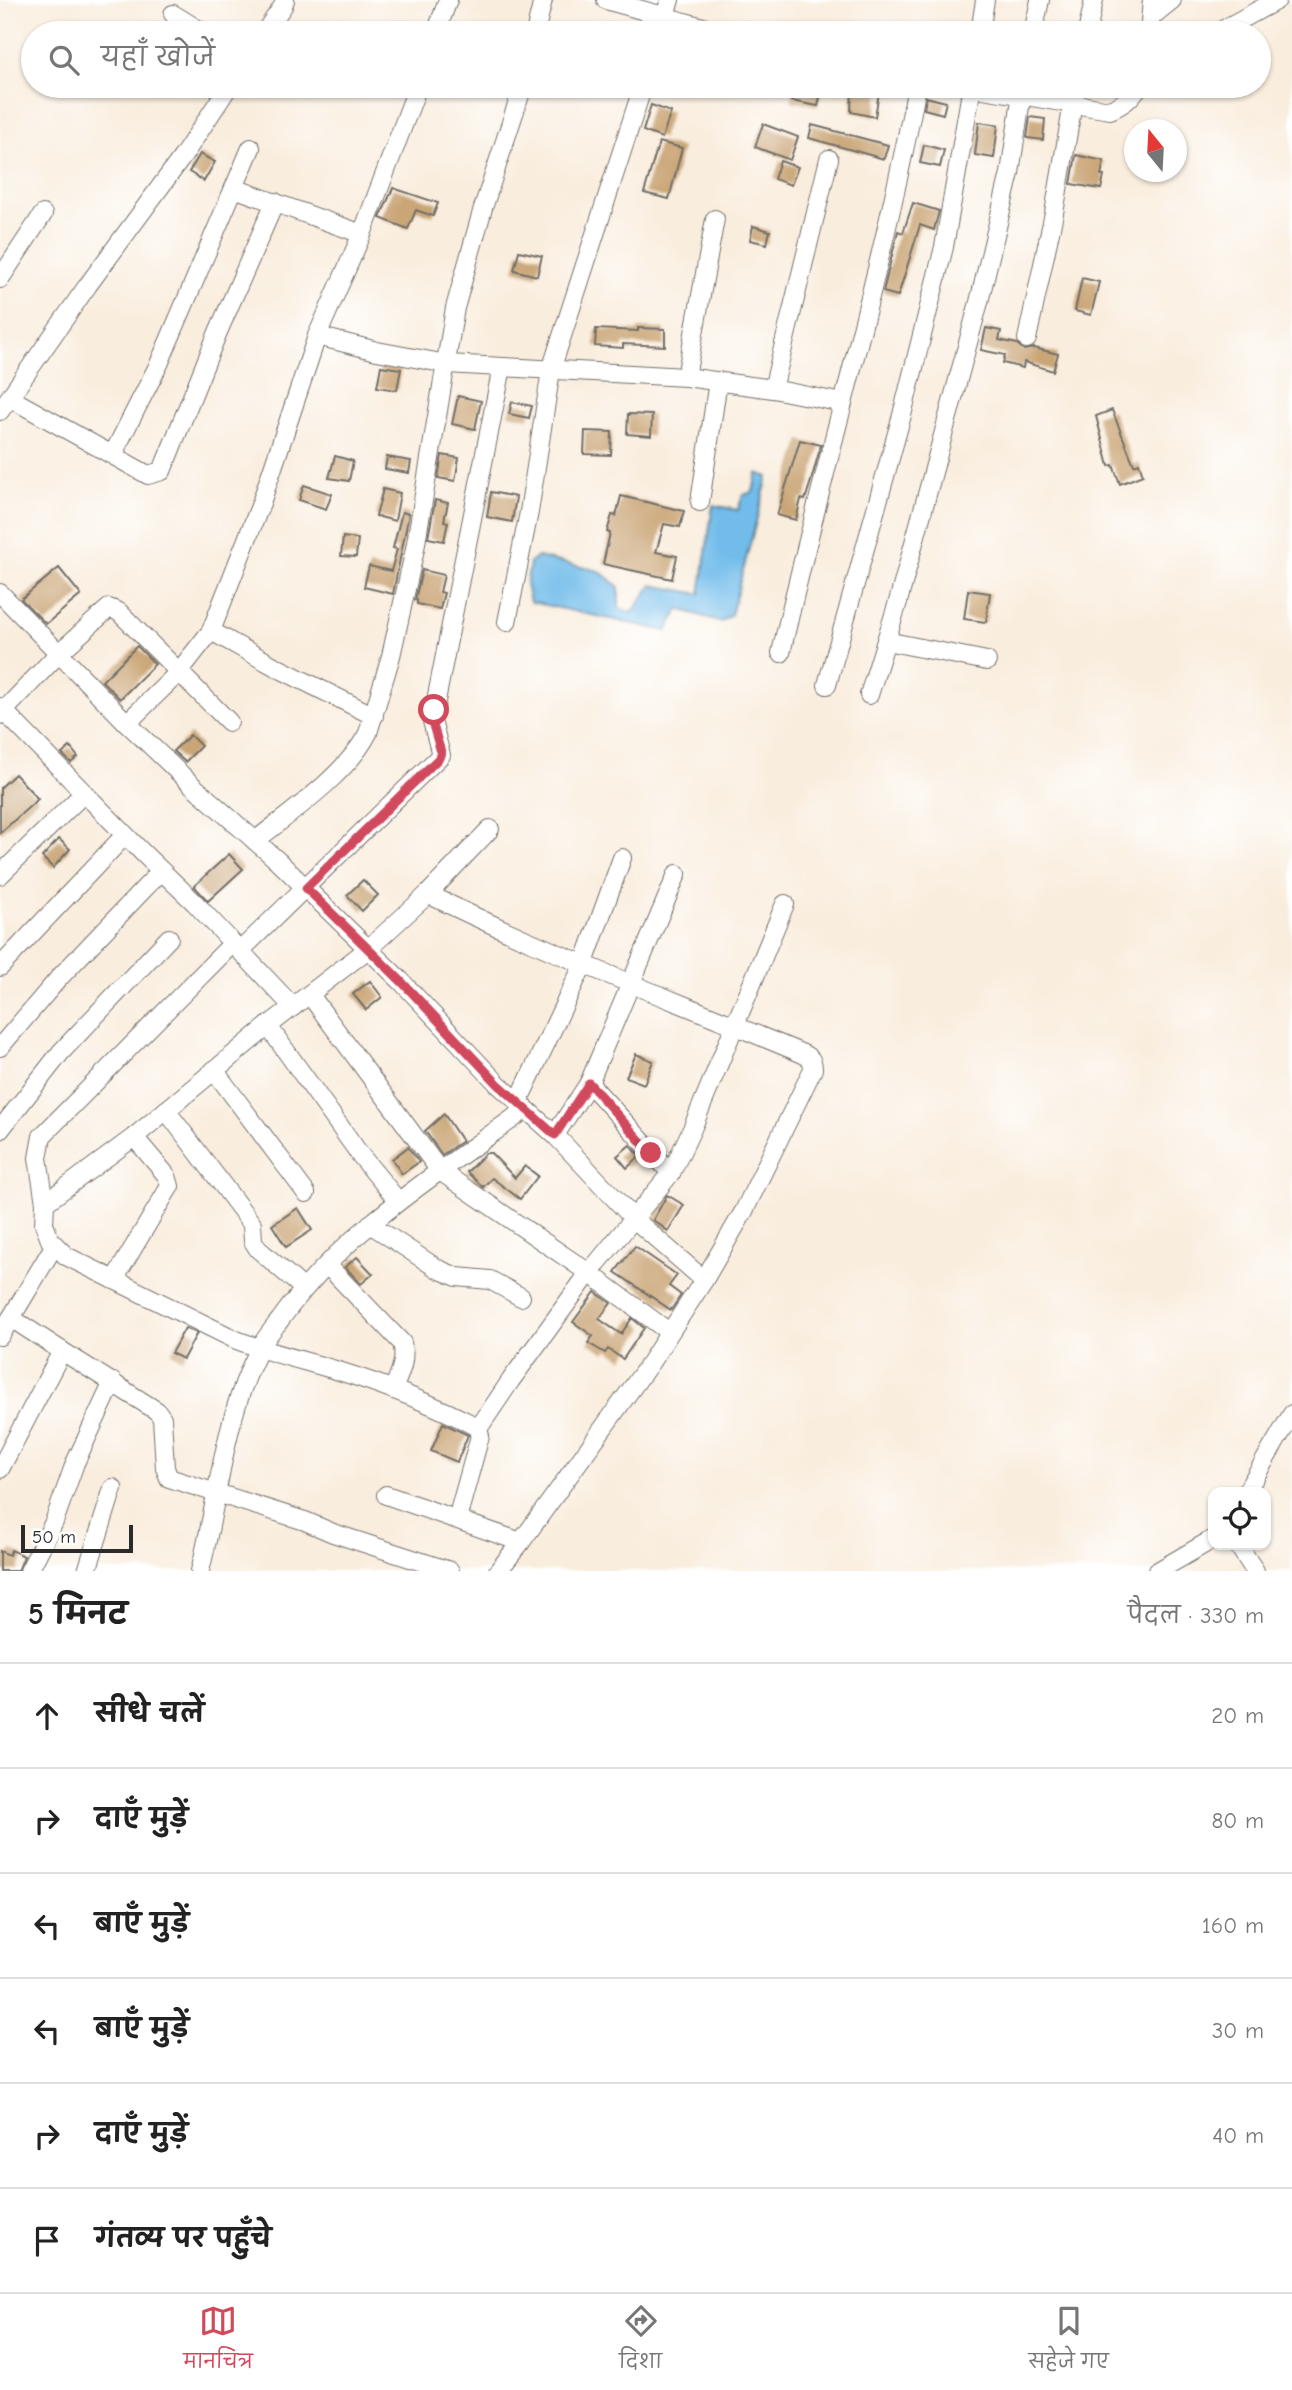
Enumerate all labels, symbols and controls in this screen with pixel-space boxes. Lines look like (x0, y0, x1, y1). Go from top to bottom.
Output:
search box (21, 21, 1271, 98)
icon: search (45, 41, 83, 79)
text: यहाँ खोजें (101, 43, 215, 73)
north arrow (1124, 119, 1187, 182)
route start (418, 694, 449, 725)
route end (635, 1137, 666, 1168)
map controls (1208, 1487, 1271, 1550)
button: locate (1208, 1487, 1271, 1550)
scale bar (21, 1522, 133, 1554)
text: 50 m (32, 1526, 76, 1548)
text: 5 मिनट (28, 1597, 127, 1632)
text: पैदल · 330 m (1127, 1602, 1264, 1629)
icon: ahead (28, 1697, 66, 1735)
text: सीधे चलें (95, 1699, 204, 1729)
text: 20 m (1211, 1702, 1264, 1729)
icon: right (28, 1802, 66, 1840)
text: दाएँ मुड़ें (95, 1804, 188, 1834)
text: 80 m (1211, 1807, 1264, 1834)
icon: left (28, 1907, 66, 1945)
text: बाएँ मुड़ें (95, 1909, 189, 1939)
text: 160 m (1202, 1912, 1264, 1939)
icon: left (28, 2012, 66, 2050)
text: बाएँ मुड़ें (95, 2014, 189, 2044)
text: 30 m (1212, 2017, 1264, 2044)
icon: right (28, 2117, 66, 2155)
text: दाएँ मुड़ें (95, 2119, 188, 2149)
text: 40 m (1212, 2122, 1264, 2149)
icon: arrive (28, 2222, 66, 2260)
text: गंतव्य पर पहुँचे (95, 2224, 272, 2254)
tab: मानचित्र (183, 2302, 253, 2382)
tab: दिशा (619, 2302, 662, 2382)
tab: सहेजे गए (1028, 2302, 1109, 2382)

